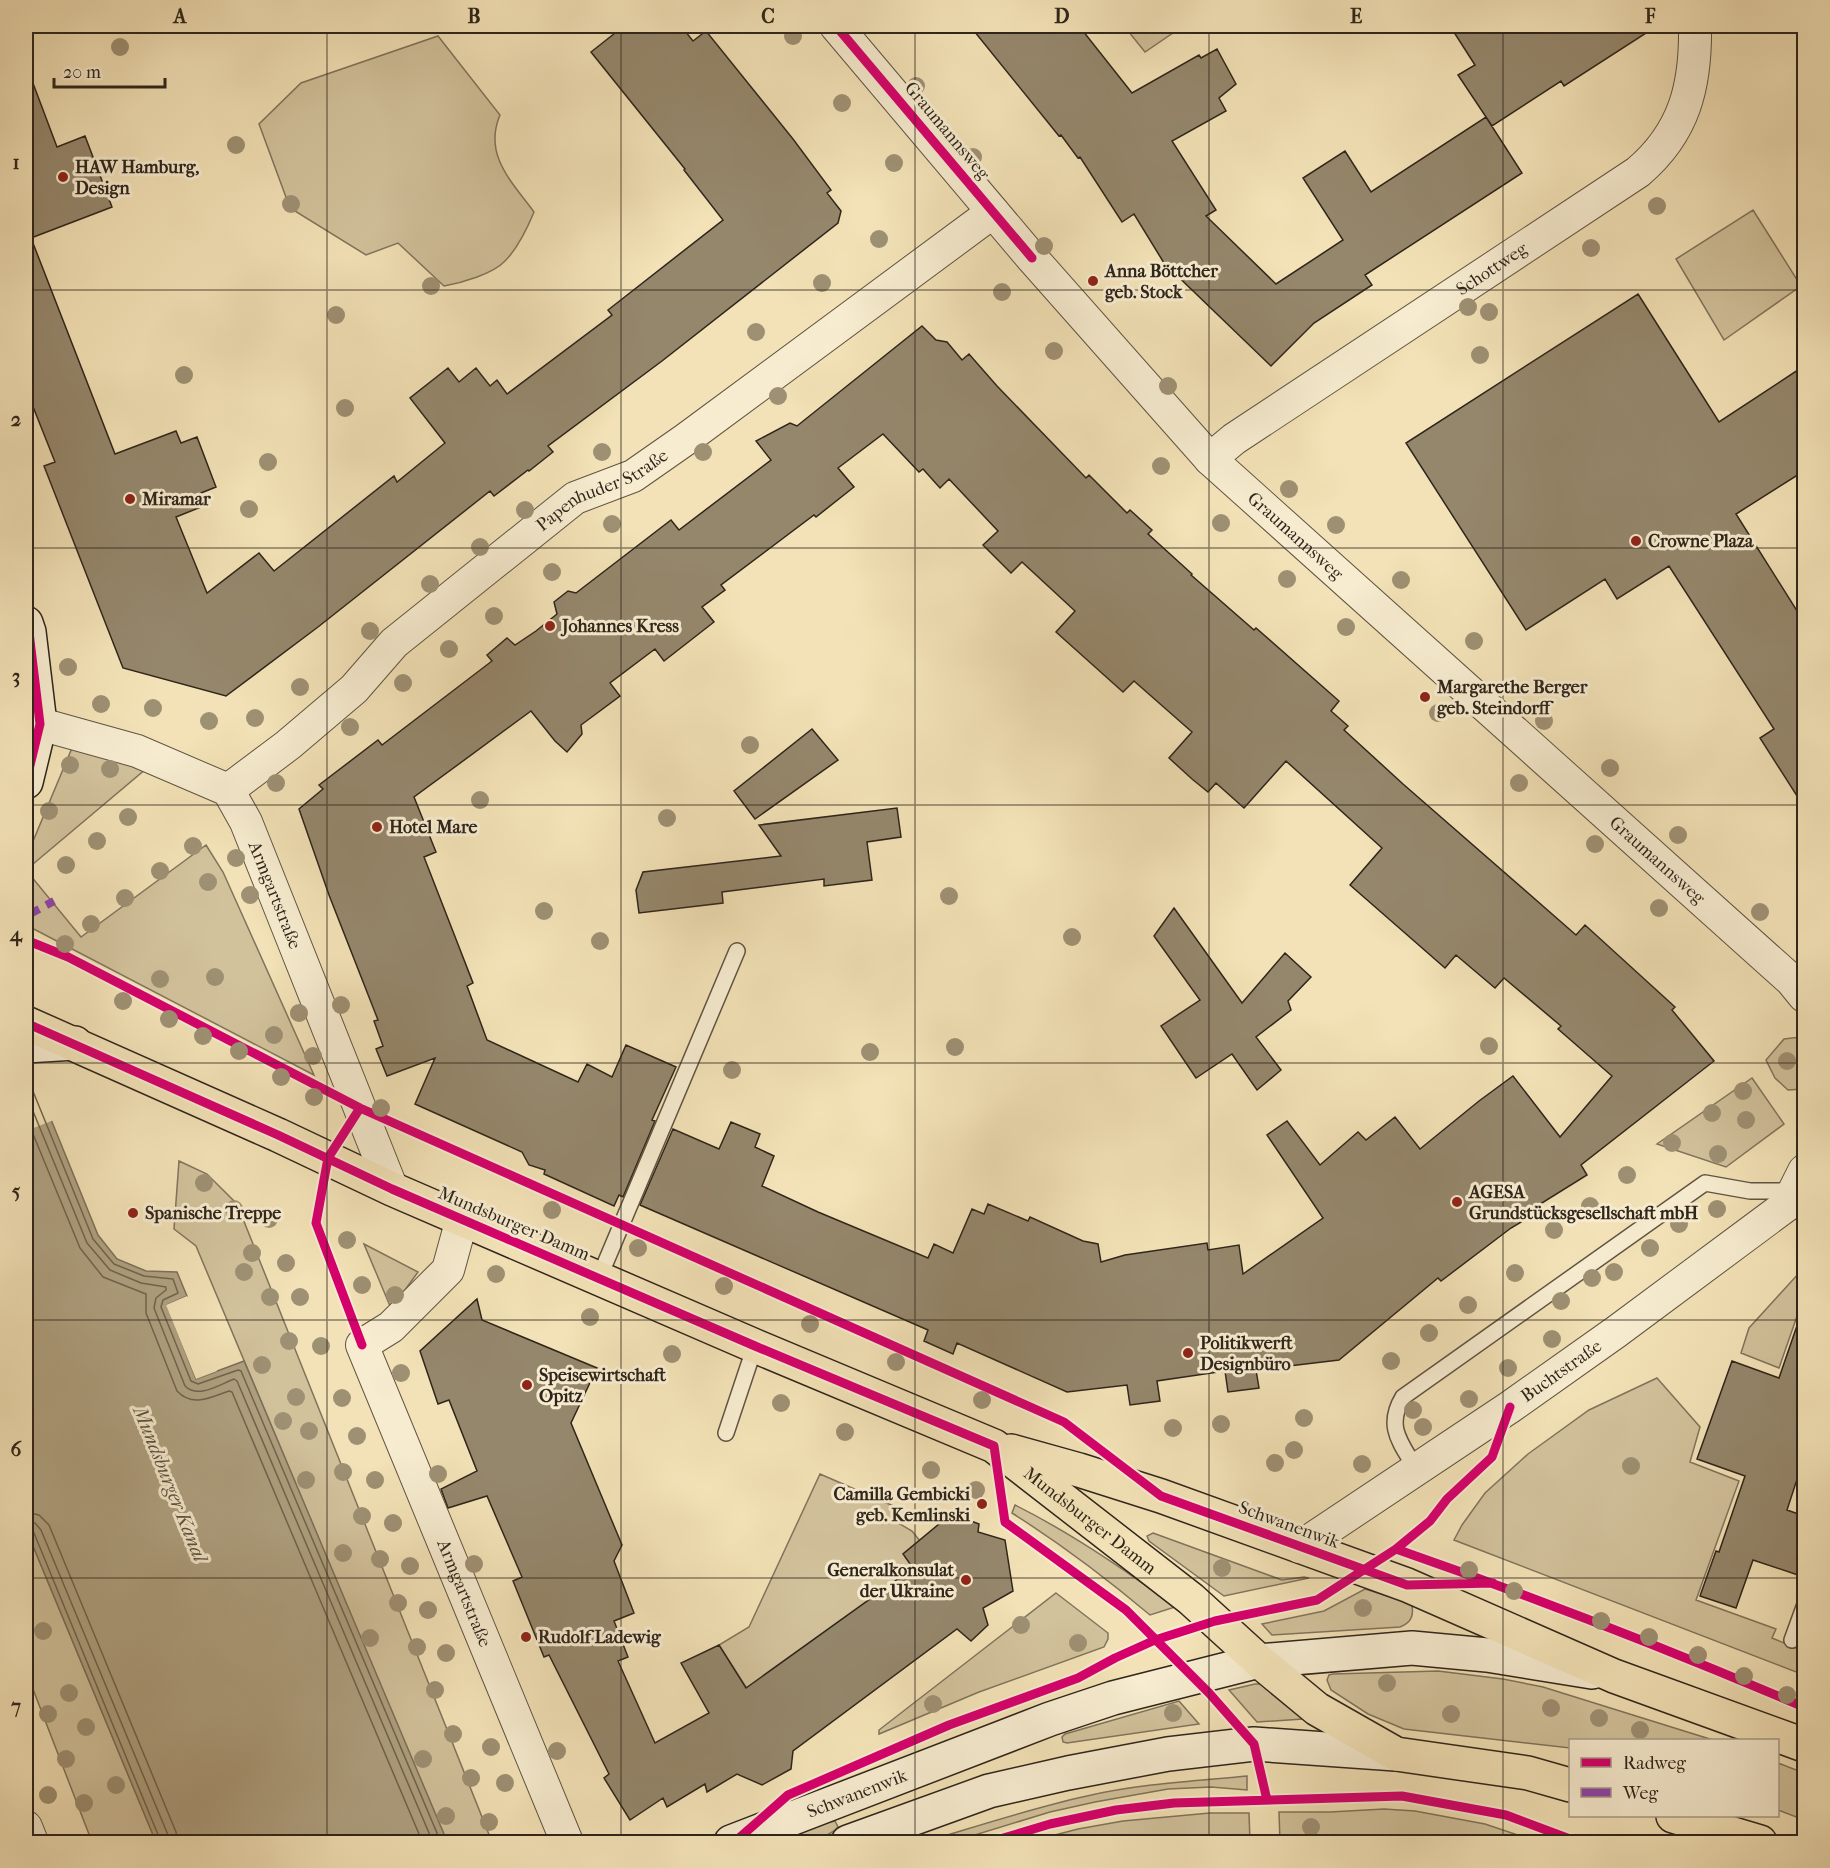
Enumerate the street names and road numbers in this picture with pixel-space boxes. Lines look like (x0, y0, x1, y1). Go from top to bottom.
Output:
street label: Graumannsweg (900, 78, 994, 184)
street label: Schottweg (1452, 238, 1531, 300)
street label: Papenhuder Straße (532, 444, 672, 535)
street label: Graumannsweg (1243, 487, 1348, 584)
street label: Graumannsweg (1605, 812, 1710, 909)
street label: Armgartstraße (244, 837, 306, 952)
street label: Mundsburger Damm (435, 1183, 593, 1265)
street label: Buchtstraße (1517, 1335, 1606, 1407)
street label: Mundsburger Damm (1019, 1462, 1161, 1579)
street label: Schwanenwik (1236, 1497, 1343, 1553)
street label: Armgartstraße (432, 1535, 496, 1650)
street label: Schwanenwik (804, 1764, 911, 1822)

